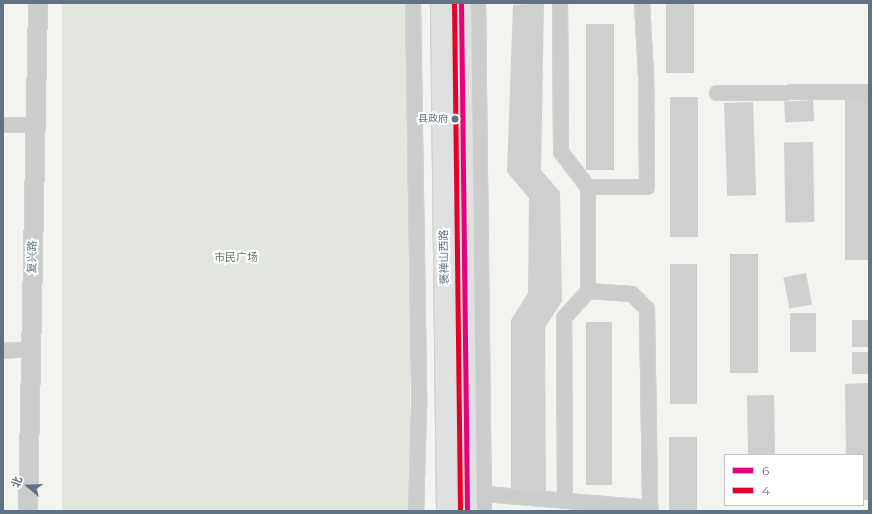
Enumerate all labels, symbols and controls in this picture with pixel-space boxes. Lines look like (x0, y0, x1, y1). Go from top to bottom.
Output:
place label: 县政府 (418, 113, 448, 125)
marker: 县政府 (450, 114, 460, 124)
street label: 褒禅山西路 (437, 229, 451, 285)
street label: 复兴路 (25, 240, 39, 274)
park label: 市民广场 (214, 250, 258, 264)
legend (724, 454, 864, 506)
text: 6 (762, 463, 769, 478)
north arrow (8, 466, 48, 506)
text: 北 (8, 475, 25, 490)
text: 4 (762, 483, 770, 498)

